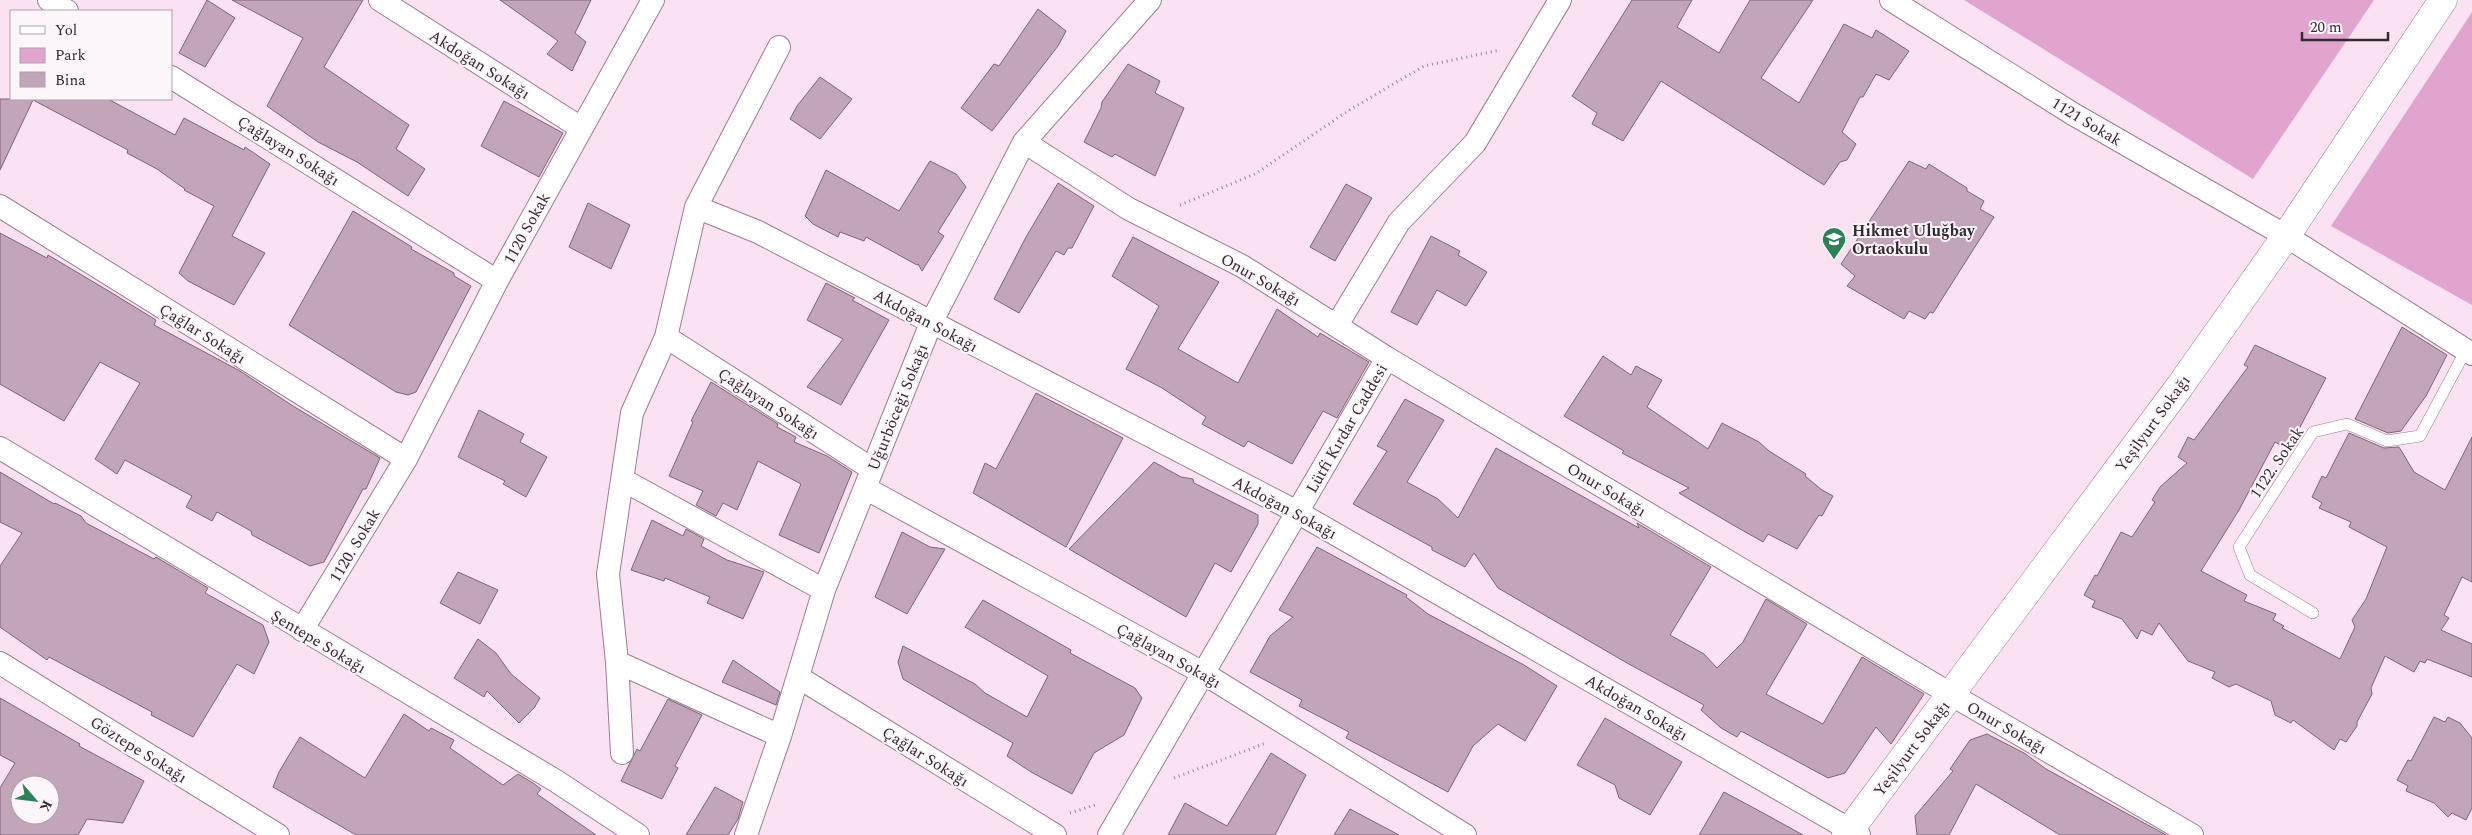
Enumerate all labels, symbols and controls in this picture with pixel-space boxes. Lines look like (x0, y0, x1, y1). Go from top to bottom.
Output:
legend (10, 10, 172, 100)
scale bar (2302, 10, 2388, 42)
text: 20 m (2310, 16, 2342, 39)
text: Yol (55, 19, 77, 42)
street label: Akdoğan Sokağı (424, 24, 535, 106)
text: Park (55, 44, 86, 67)
text: Bina (55, 69, 86, 92)
street label: 1121 Sokak (2047, 91, 2127, 152)
street label: Çağlayan Sokağı (233, 110, 344, 192)
street label: 1120 Sokak (497, 188, 557, 269)
place label: Hikmet Uluğbay Ortaokulu (1852, 219, 1976, 261)
school or university icon: Hikmet Uluğbay Ortaokulu (1821, 226, 1847, 260)
street label: Onur Sokağı (1216, 247, 1305, 313)
street label: Akdoğan Sokağı (869, 283, 982, 359)
street label: Çağlar Sokağı (154, 298, 251, 370)
street label: Uğurböceği Sokağı (862, 340, 934, 474)
street label: Lütfi Kırdar Caddesi (1300, 359, 1394, 498)
street label: Çağlayan Sokağı (713, 362, 824, 446)
street label: Yeşilyurt Sokağı (2109, 370, 2196, 477)
street label: 1122. Sokak (2244, 421, 2310, 504)
street label: Onur Sokağı (1562, 457, 1651, 523)
street label: Akdoğan Sokağı (1228, 470, 1341, 546)
street label: 1120. Sokak (323, 504, 387, 587)
street label: Şentepe Sokağı (266, 604, 371, 680)
street label: Çağlayan Sokağı (1112, 617, 1225, 695)
street label: Akdoğan Sokağı (1581, 669, 1692, 747)
street label: Yeşilyurt Sokağı (1868, 695, 1956, 802)
street label: Onur Sokağı (1962, 695, 2051, 761)
street label: Göztepe Sokağı (85, 710, 192, 789)
street label: Çağlar Sokağı (877, 721, 974, 793)
north arrow (10, 775, 60, 825)
text: K (34, 796, 58, 816)

